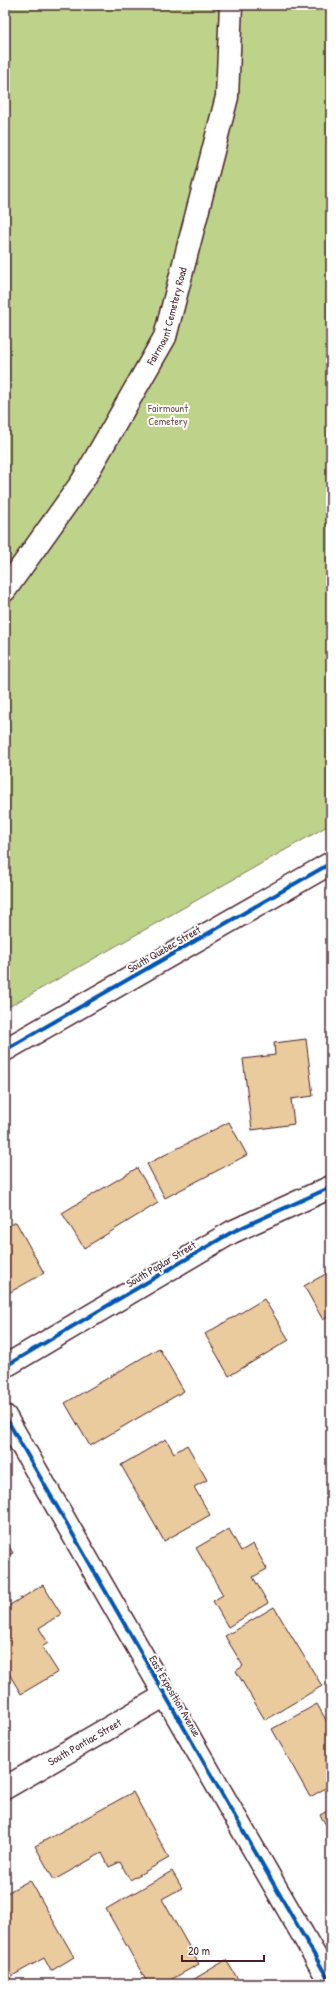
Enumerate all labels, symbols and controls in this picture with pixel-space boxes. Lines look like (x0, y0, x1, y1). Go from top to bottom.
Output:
street label: Fairmount Cemetery Road (143, 265, 190, 368)
park label: Fairmount Cemetery (147, 401, 188, 428)
street label: South Quebec Street (125, 922, 203, 976)
street label: South Poplar Street (124, 1238, 199, 1290)
street label: East Exposition Avenue (146, 1653, 204, 1740)
street label: South Pontiac Street (45, 1715, 124, 1769)
scale bar (182, 1937, 264, 1963)
text: 20 m (188, 1942, 210, 1959)

